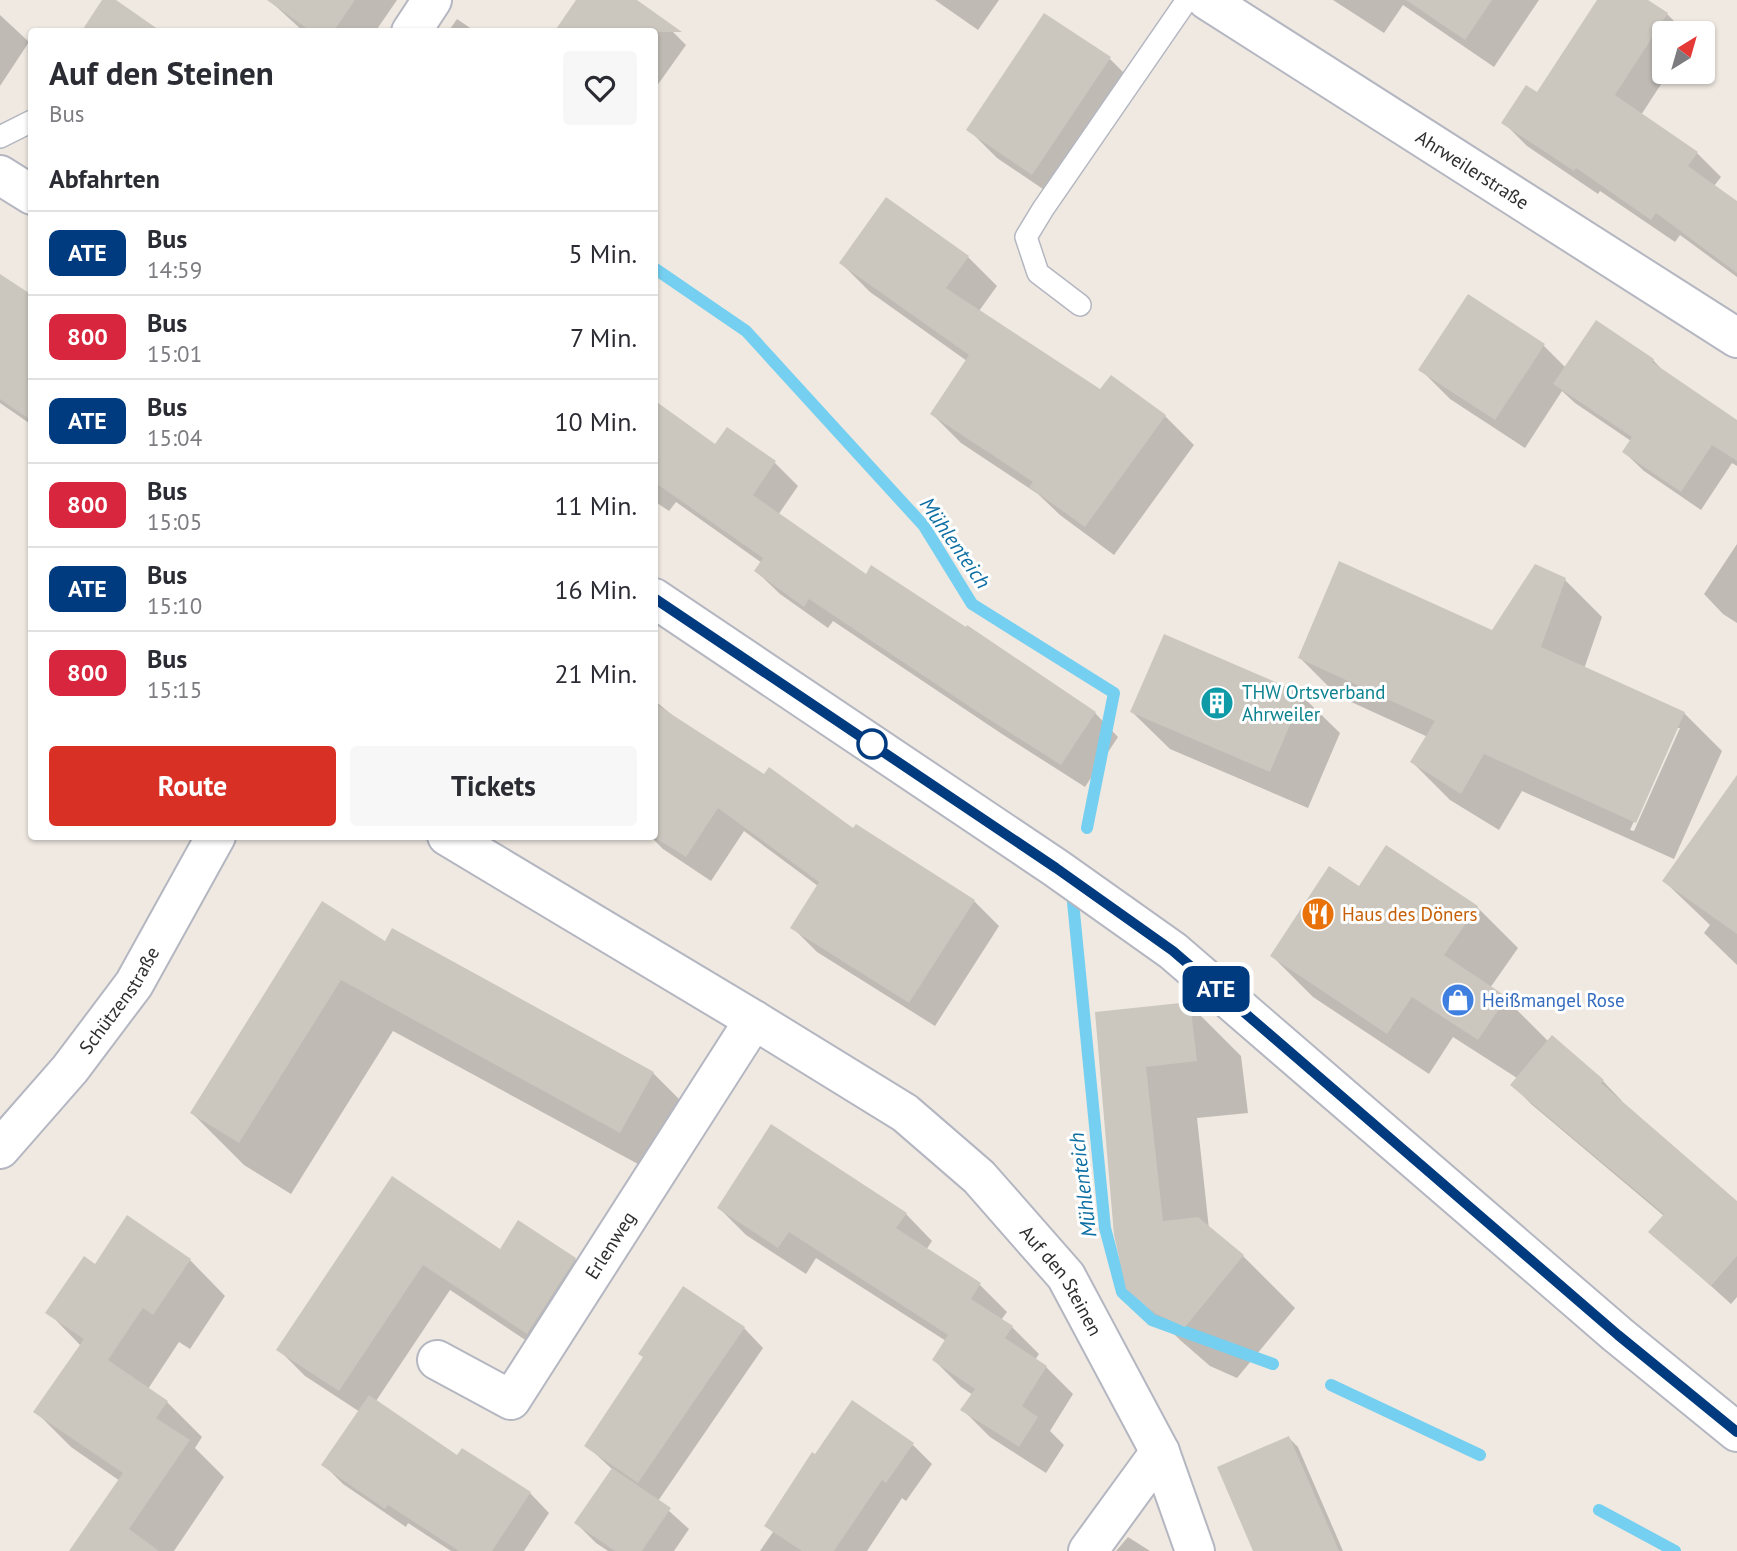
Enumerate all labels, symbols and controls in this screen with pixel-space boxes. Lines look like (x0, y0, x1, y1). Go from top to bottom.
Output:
north arrow (1652, 21, 1715, 84)
map controls (1652, 21, 1715, 84)
text: Auf den Steinen (49, 51, 274, 94)
button: heart (563, 51, 637, 125)
text: Bus (49, 99, 85, 128)
street label: Ahrweilerstraße (1412, 124, 1534, 214)
text: Abfahrten (49, 162, 160, 195)
text: Bus (147, 222, 187, 255)
text: ATE (68, 237, 107, 268)
text: 5 Min. (569, 237, 637, 270)
text: 14:59 (147, 255, 202, 284)
text: Bus (147, 306, 187, 339)
text: 800 (67, 321, 108, 352)
text: 7 Min. (570, 321, 637, 354)
text: 15:01 (147, 339, 202, 368)
text: Bus (147, 390, 187, 423)
text: ATE (68, 405, 107, 436)
text: 10 Min. (554, 405, 637, 438)
text: 15:04 (147, 423, 202, 452)
text: Bus (147, 474, 187, 507)
text: 800 (67, 489, 108, 520)
text: 11 Min. (554, 489, 637, 522)
water label: Mühlenteich (914, 492, 997, 594)
text: 15:05 (147, 507, 202, 536)
text: Bus (147, 558, 187, 591)
text: ATE (68, 573, 107, 604)
text: 16 Min. (554, 573, 637, 606)
text: 15:10 (147, 591, 202, 620)
text: Bus (147, 642, 187, 675)
text: 800 (67, 657, 108, 688)
text: 21 Min. (554, 657, 637, 690)
text: 15:15 (147, 675, 202, 704)
place label: THW Ortsverband Ahrweiler (1242, 680, 1385, 726)
building icon: THW Ortsverband Ahrweiler (1198, 684, 1236, 722)
unlabelled marker (857, 729, 887, 759)
button: Route (49, 746, 336, 826)
button: Tickets (350, 746, 637, 826)
restaurant icon: Haus des Döners (1299, 895, 1337, 933)
place label: Haus des Döners (1342, 902, 1478, 926)
street label: Schützenstraße (74, 942, 164, 1059)
line badge: ATE (1176, 966, 1256, 1012)
text: ATE (1197, 973, 1235, 1004)
shop icon: Heißmangel Rose (1439, 981, 1477, 1019)
place label: Heißmangel Rose (1482, 988, 1625, 1012)
water label: Mühlenteich (1063, 1131, 1102, 1239)
street label: Erlenweg (580, 1207, 641, 1283)
street label: Auf den Steinen (1015, 1220, 1108, 1340)

